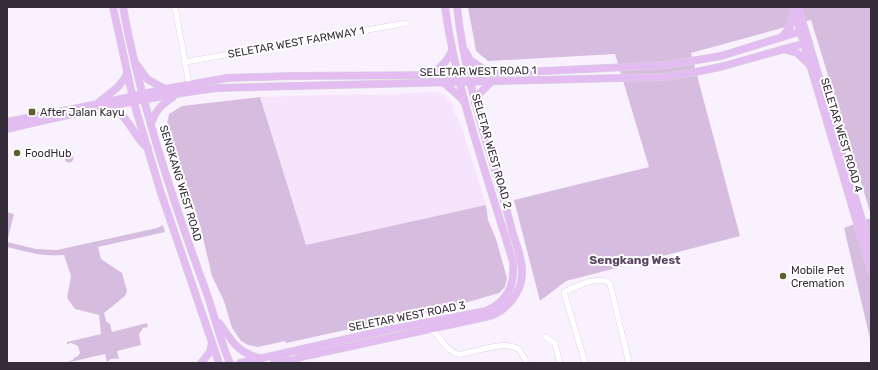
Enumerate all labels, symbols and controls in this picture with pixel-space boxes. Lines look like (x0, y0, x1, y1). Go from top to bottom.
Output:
street label: SELETAR WEST FARMWAY 1 (227, 24, 365, 61)
street label: SELETAR WEST ROAD 1 (419, 64, 537, 79)
street label: SELETAR WEST ROAD 4 (818, 76, 865, 194)
street label: SELETAR WEST ROAD 2 (469, 92, 514, 210)
place label: After Jalan Kayu (40, 106, 125, 119)
marker: After Jalan Kayu (27, 107, 37, 117)
street label: SENGKANG WEST ROAD (157, 124, 204, 243)
place label: FoodHub (25, 147, 72, 160)
marker: FoodHub (12, 148, 22, 158)
district label: Sengkang West (589, 253, 681, 267)
place label: Mobile Pet Cremation (791, 264, 845, 290)
marker: Mobile Pet Cremation (778, 271, 788, 281)
street label: SELETAR WEST ROAD 3 (348, 299, 467, 334)

